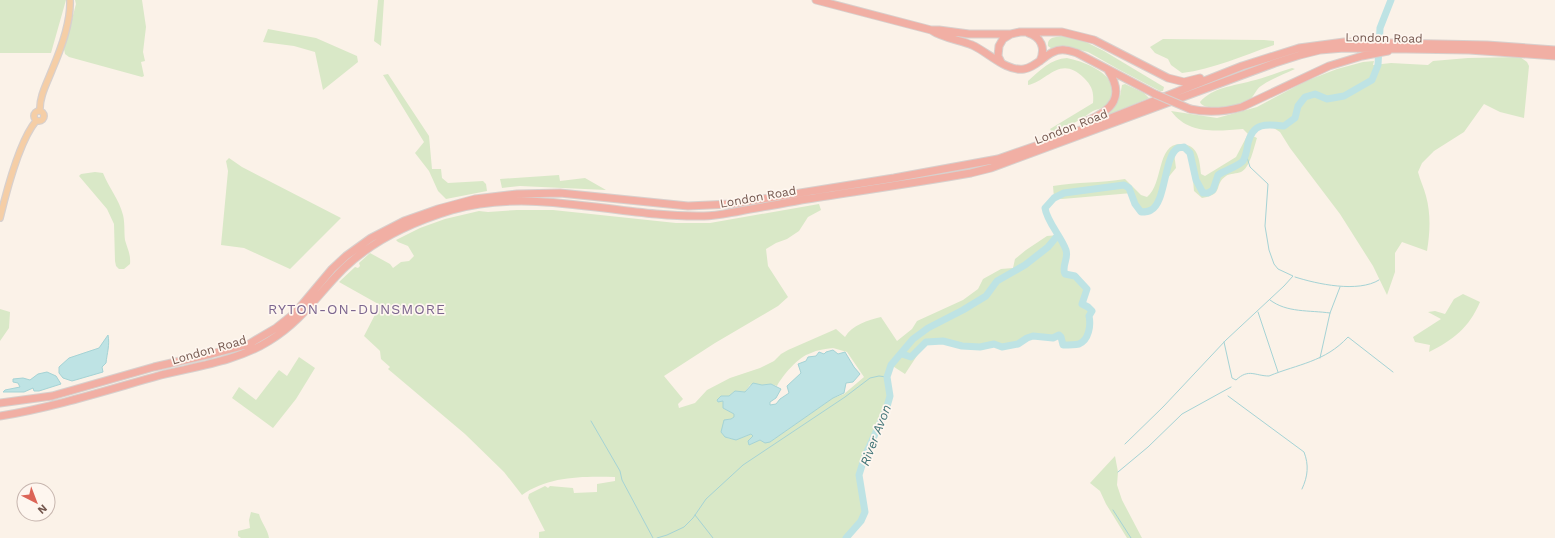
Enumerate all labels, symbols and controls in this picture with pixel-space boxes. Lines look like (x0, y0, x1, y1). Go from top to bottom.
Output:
street label: London Road (1345, 30, 1423, 46)
street label: London Road (1032, 107, 1110, 147)
street label: London Road (719, 183, 797, 211)
district label: RYTON-ON-DUNSMORE (268, 301, 446, 317)
street label: London Road (170, 333, 248, 367)
water label: River Avon (857, 402, 894, 468)
north arrow (16, 482, 56, 522)
text: N (35, 502, 50, 517)

